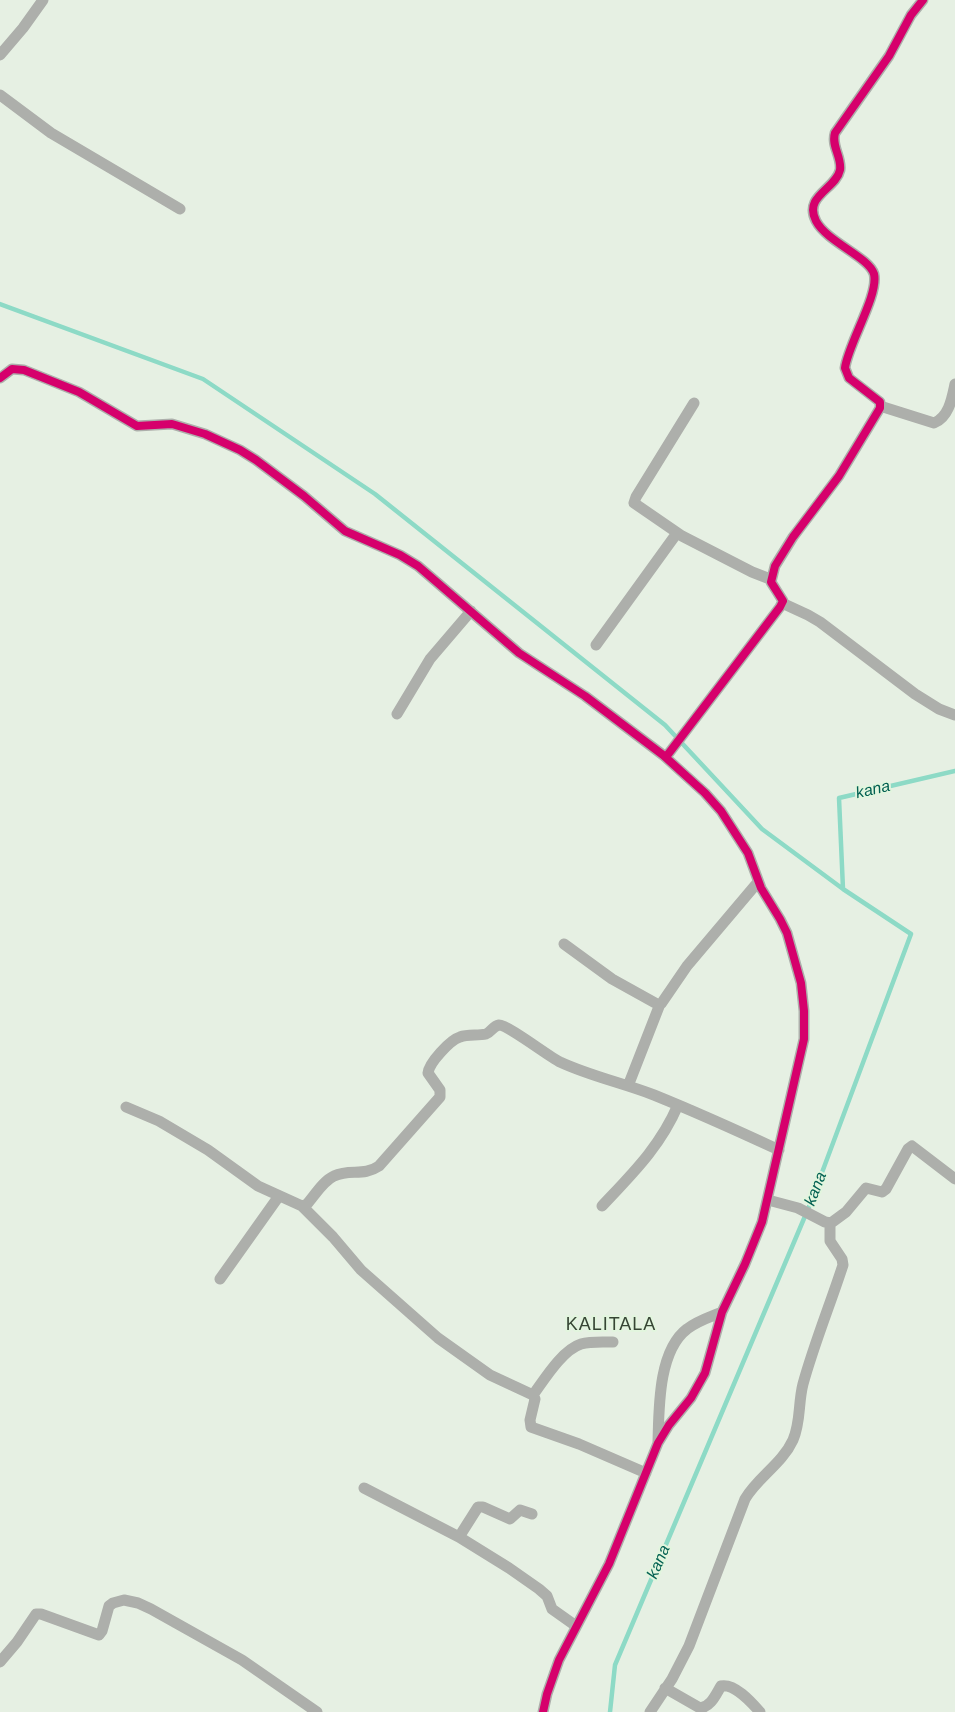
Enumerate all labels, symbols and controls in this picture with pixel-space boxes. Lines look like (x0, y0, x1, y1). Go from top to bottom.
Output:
water label: kana (854, 777, 892, 803)
water label: kana (801, 1169, 831, 1209)
district label: KALITALA (565, 1314, 657, 1336)
water label: kana (643, 1542, 675, 1582)

